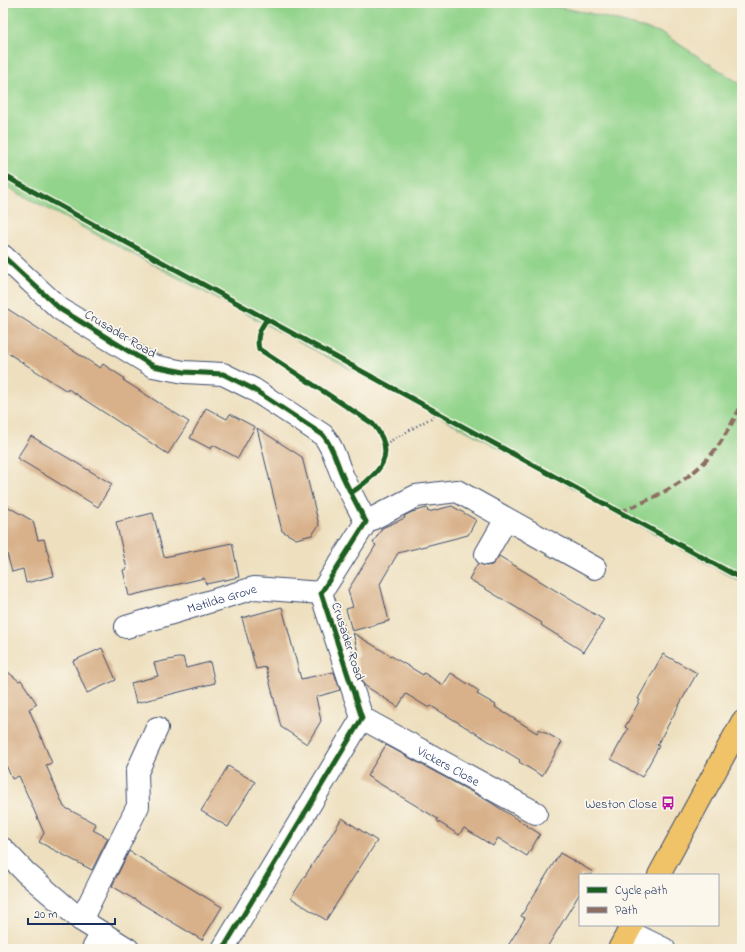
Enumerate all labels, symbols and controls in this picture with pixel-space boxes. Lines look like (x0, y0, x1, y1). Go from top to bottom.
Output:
street label: Crusader Road (81, 305, 160, 364)
street label: Matilda Grove (185, 580, 259, 619)
street label: Crusader Road (326, 600, 369, 684)
street label: Vickers Close (413, 741, 483, 792)
place label: Weston Close (585, 795, 657, 814)
bus stop icon: Weston Close (660, 795, 676, 811)
legend (579, 874, 719, 926)
text: Cycle path (615, 882, 667, 901)
scale bar (28, 900, 115, 926)
text: Path (615, 902, 638, 920)
text: 20 m (34, 906, 57, 924)

